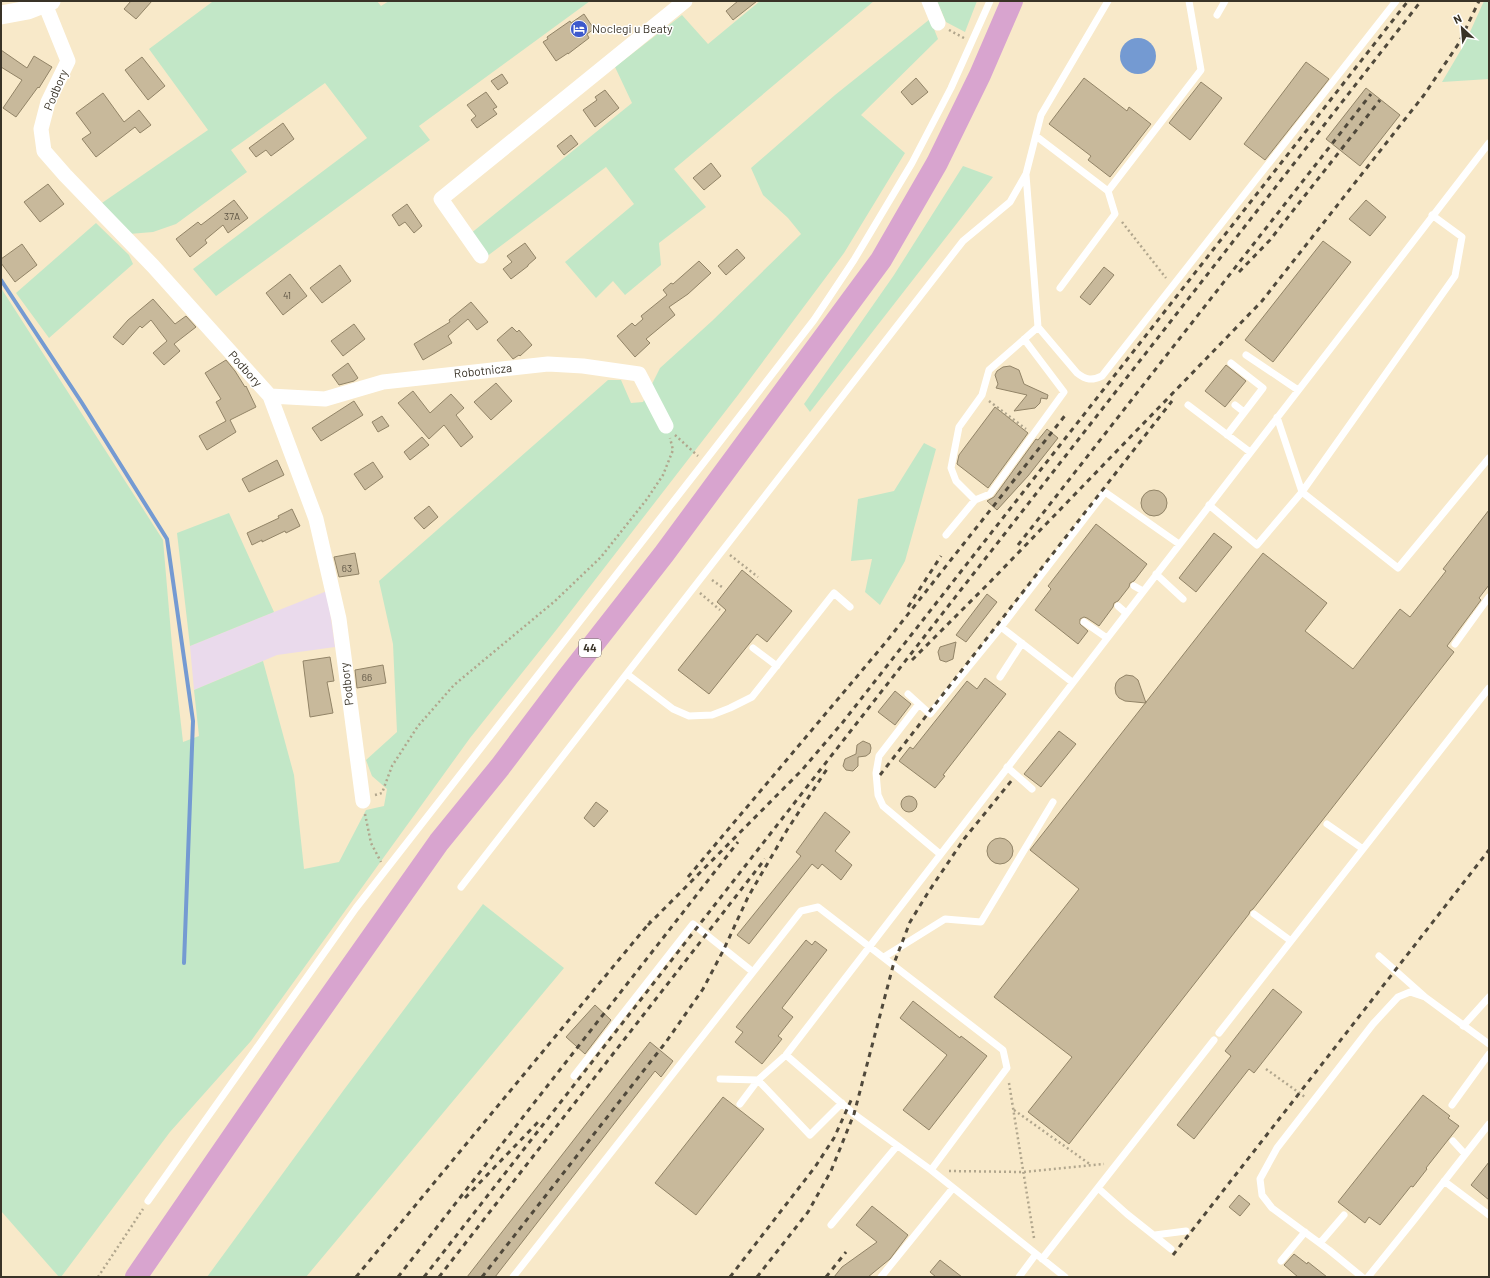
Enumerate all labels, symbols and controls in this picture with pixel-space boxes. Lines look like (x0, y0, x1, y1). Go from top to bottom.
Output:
north arrow (1442, 8, 1482, 48)
text: N (1451, 11, 1464, 26)
hotel icon: Noclegi u Beaty (569, 19, 589, 39)
place label: Noclegi u Beaty (592, 21, 673, 35)
street label: Podbory (40, 67, 70, 112)
house number: 37A (224, 210, 240, 222)
house number: 41 (283, 289, 291, 301)
street label: Podbory (226, 348, 266, 389)
street label: Robotnicza (453, 360, 513, 380)
house number: 63 (342, 562, 352, 574)
road number: 44 (579, 639, 601, 657)
street label: Podbory (336, 661, 356, 706)
house number: 66 (362, 671, 372, 683)

